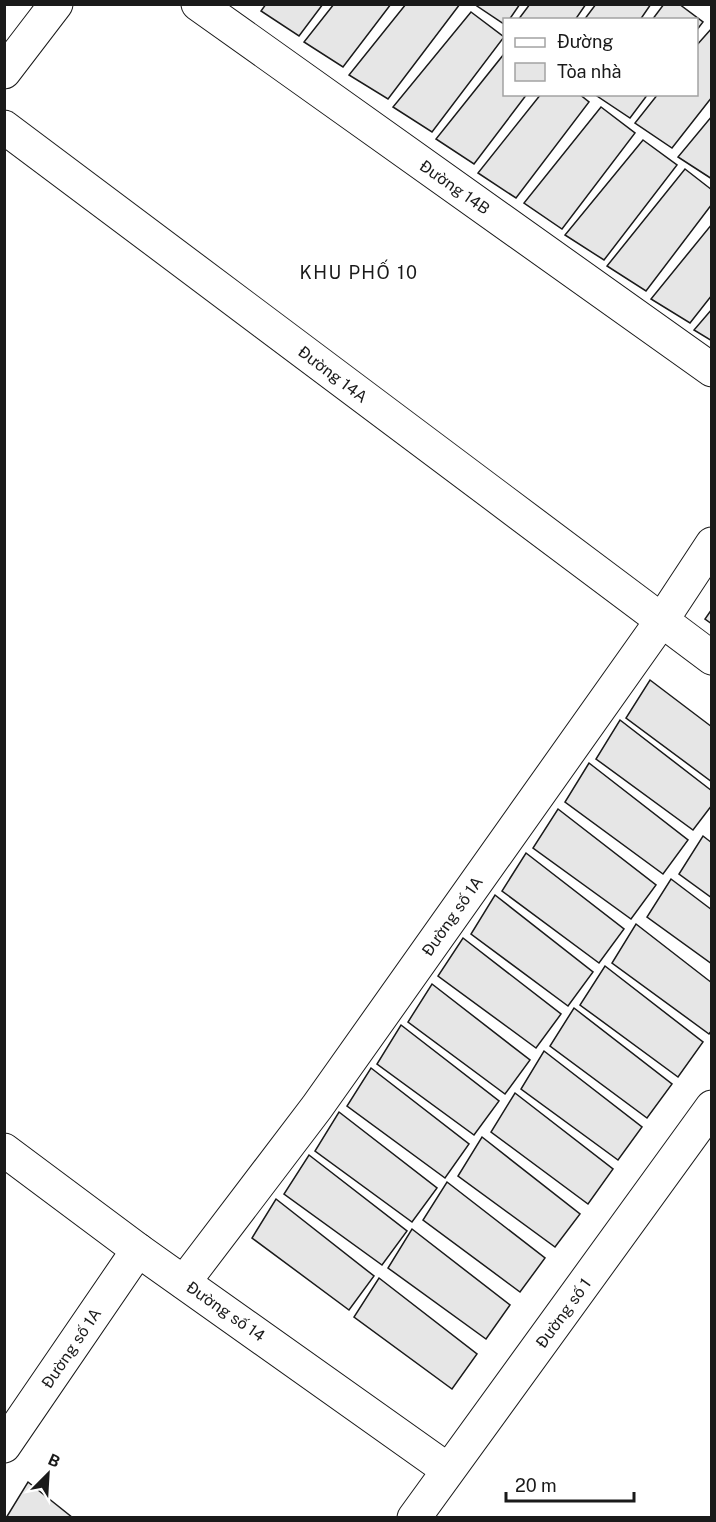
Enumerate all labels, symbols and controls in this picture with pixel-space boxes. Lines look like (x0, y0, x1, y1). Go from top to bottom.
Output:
legend (503, 18, 698, 96)
text: Đường (557, 31, 614, 52)
text: Tòa nhà (557, 61, 622, 82)
street label: Đường 14B (416, 156, 494, 219)
district label: KHU PHỐ 10 (299, 259, 419, 283)
street label: Đường 14A (294, 342, 371, 407)
street label: Đường số 1A (418, 873, 487, 960)
street label: Đường số 1 (532, 1275, 595, 1352)
street label: Đường số 14 (183, 1277, 269, 1345)
street label: Đường số 1A (38, 1304, 105, 1392)
north arrow (18, 1444, 78, 1504)
text: B (45, 1450, 63, 1472)
scale bar (506, 1465, 634, 1503)
text: 20 m (515, 1475, 557, 1496)

